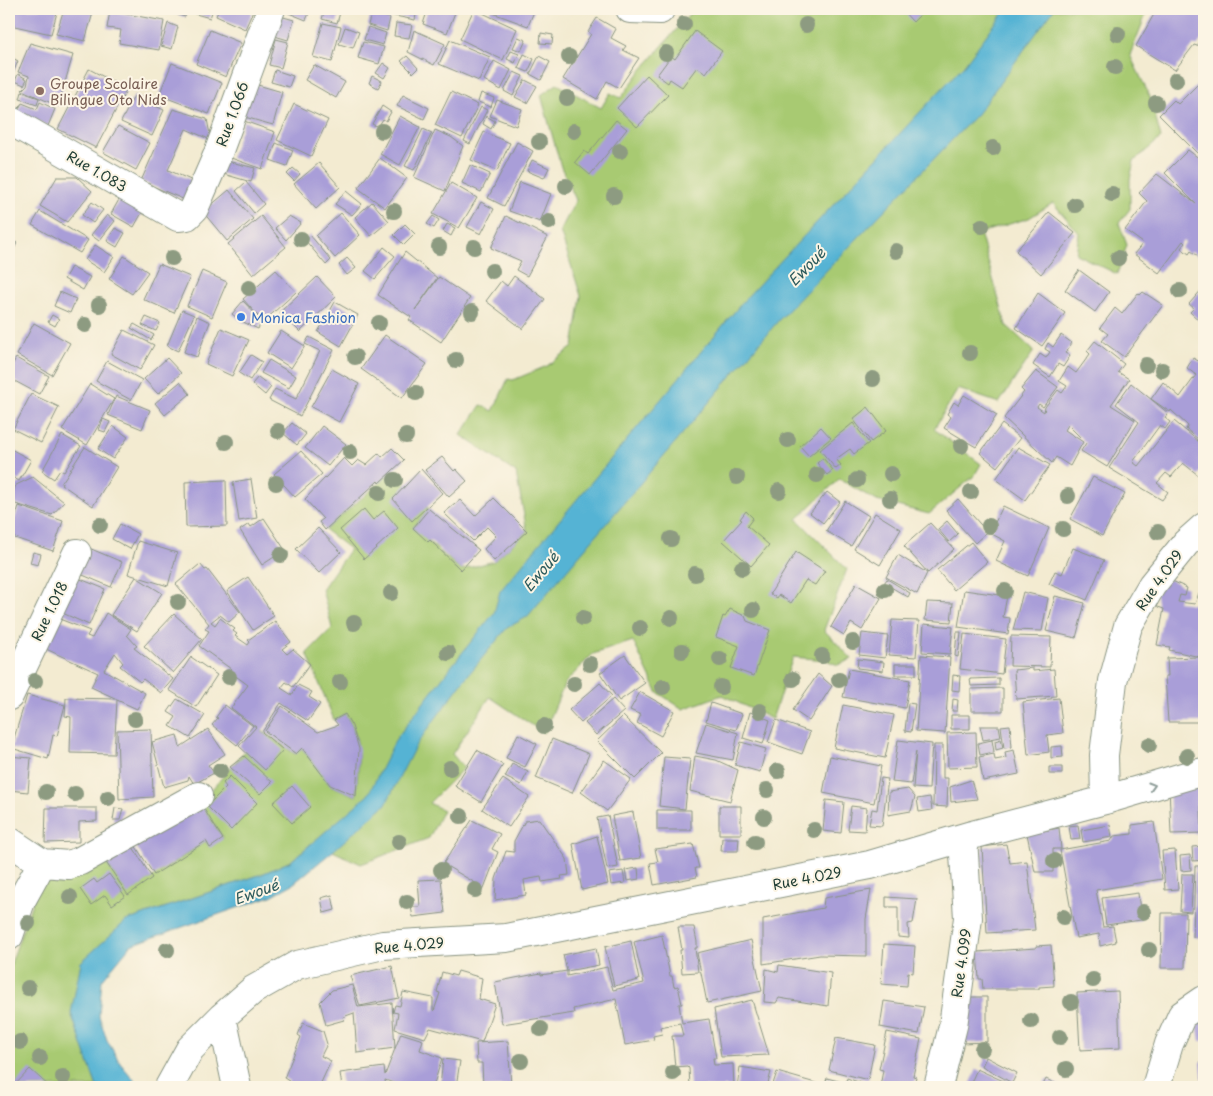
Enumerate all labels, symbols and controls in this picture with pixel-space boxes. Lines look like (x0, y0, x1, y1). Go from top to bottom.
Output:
place label: Groupe Scolaire Bilingue Oto Nids (50, 73, 167, 110)
street label: Rue 1.066 (211, 79, 253, 149)
marker: Groupe Scolaire Bilingue Oto Nids (34, 85, 46, 97)
street label: Rue 1.083 (63, 145, 131, 197)
water label: Ewoué (782, 240, 832, 291)
place label: Monica Fashion (251, 307, 356, 328)
marker: Monica Fashion (235, 311, 247, 323)
water label: Ewoué (516, 545, 565, 596)
street label: Rue 4.029 (1130, 545, 1188, 615)
street label: Rue 1.018 (26, 578, 72, 644)
one-way arrow (1147, 781, 1156, 791)
street label: Rue 4.029 (771, 861, 843, 895)
water label: Ewoué (230, 872, 283, 910)
street label: Rue 4.099 (946, 927, 976, 999)
street label: Rue 4.029 (373, 931, 445, 959)

